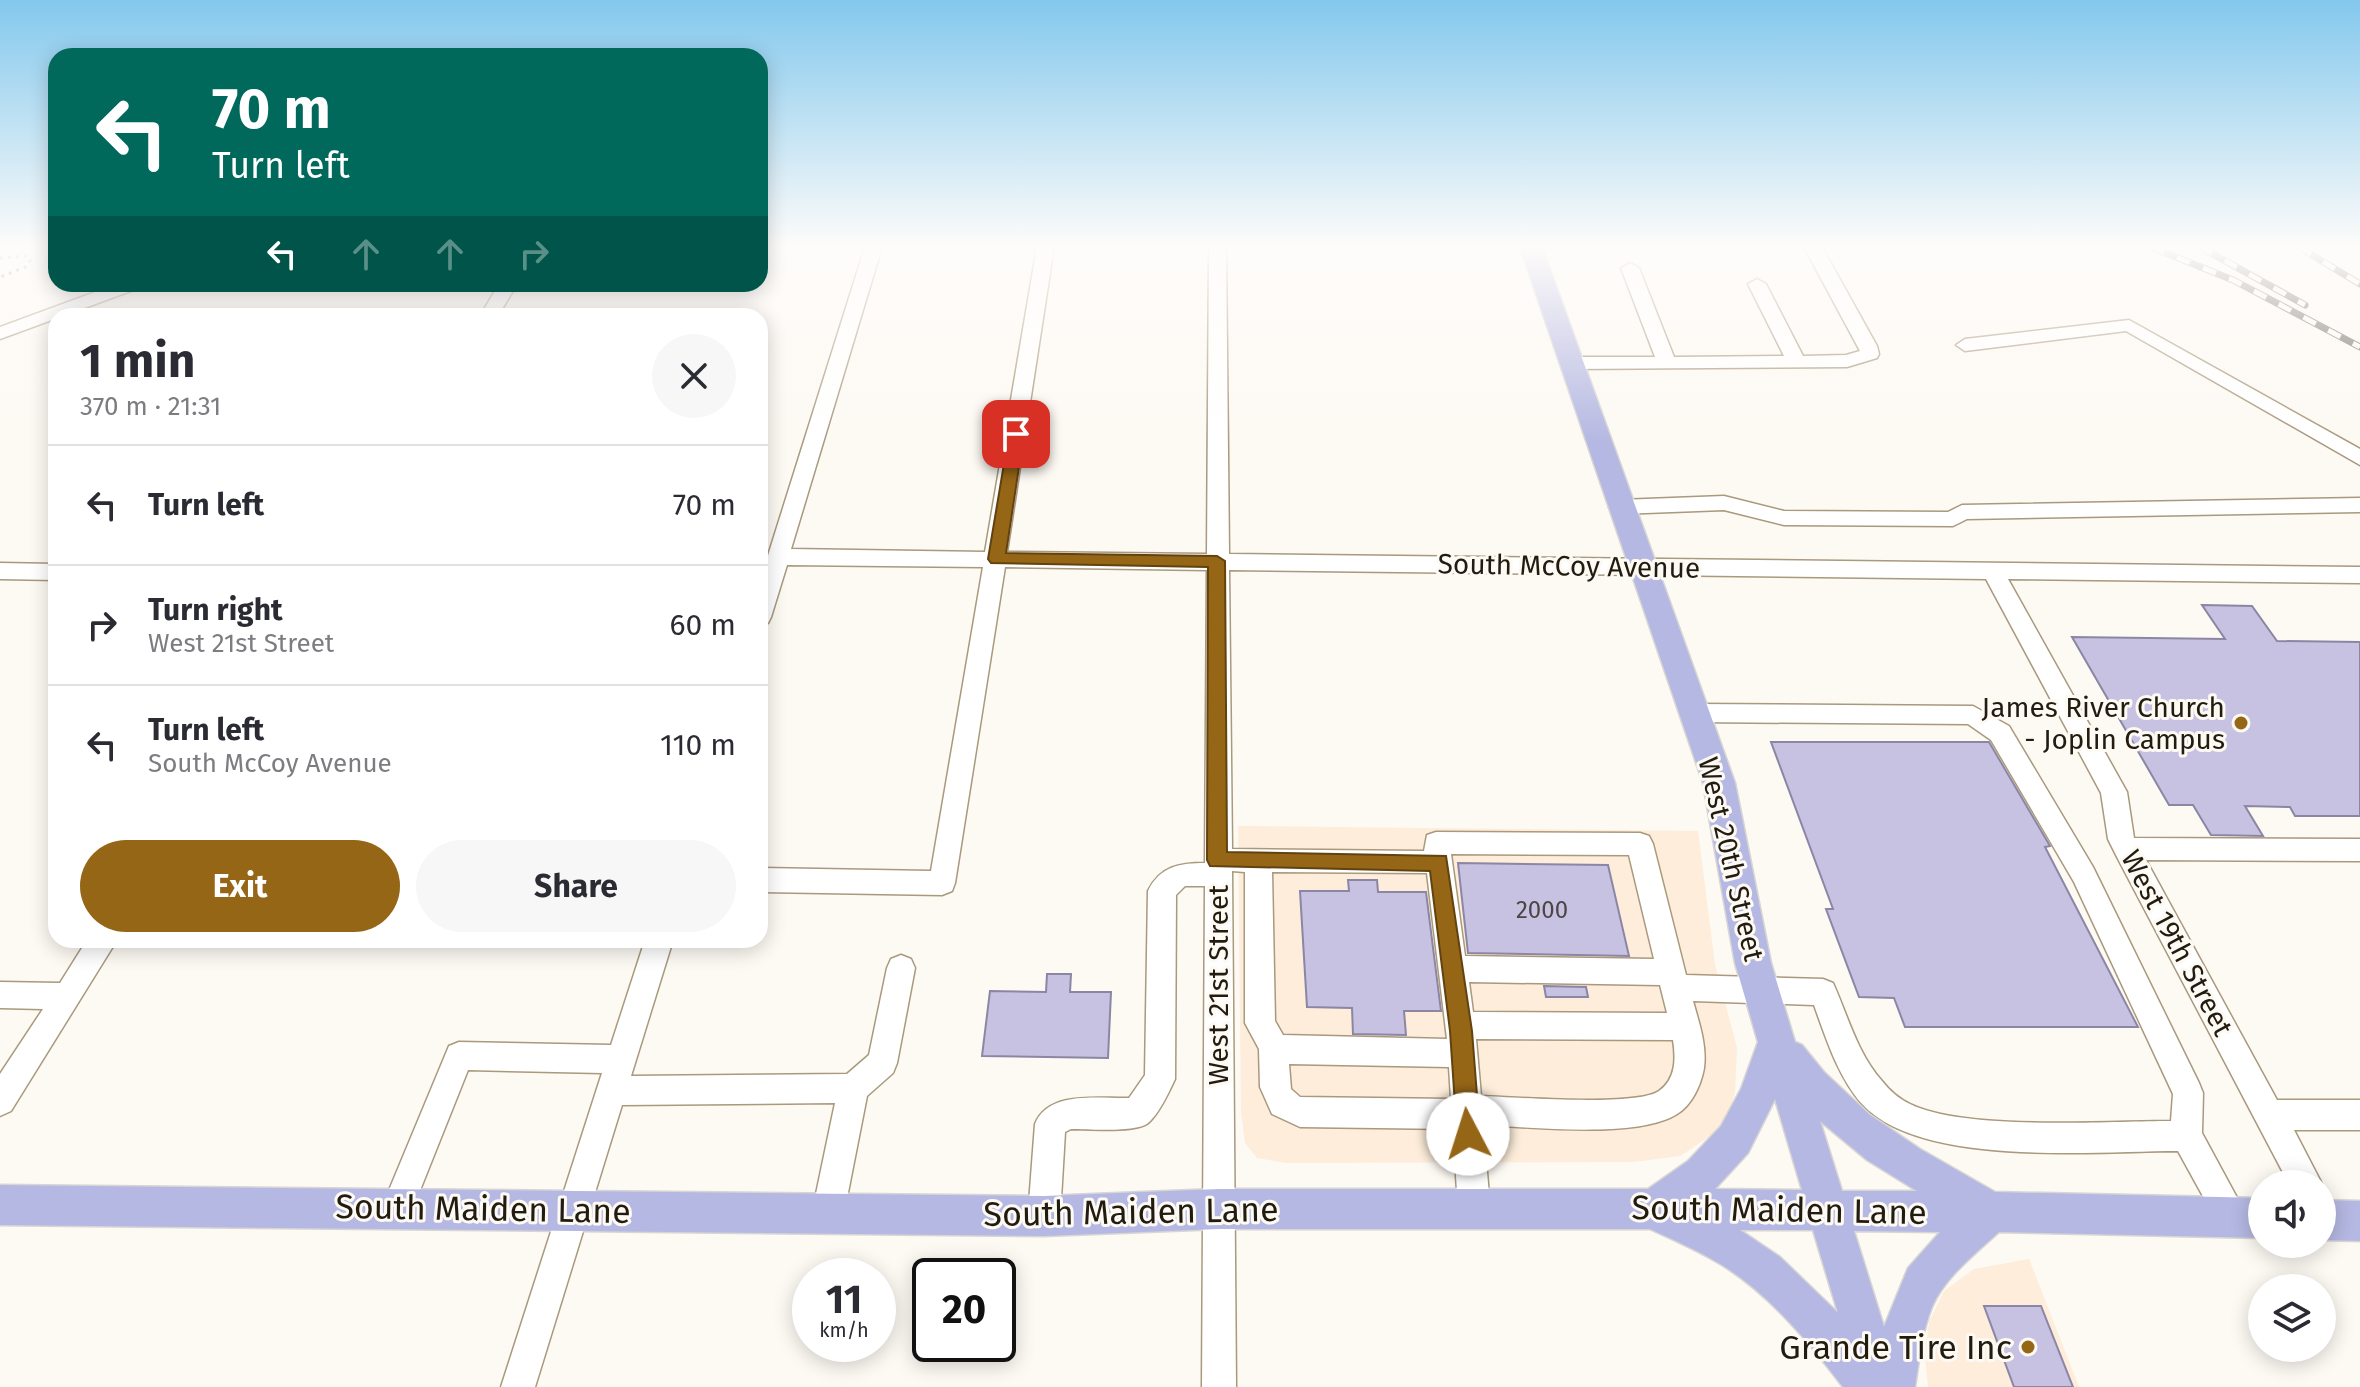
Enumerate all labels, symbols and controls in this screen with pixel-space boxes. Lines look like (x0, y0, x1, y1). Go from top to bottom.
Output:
text: 70 m (212, 76, 331, 143)
icon: left (80, 80, 184, 184)
text: Turn left (212, 144, 350, 188)
icon: left (260, 232, 304, 276)
icon: ahead (344, 232, 388, 276)
icon: ahead (428, 232, 472, 276)
icon: right (512, 232, 556, 276)
text: 1 min (80, 332, 195, 390)
button: close (652, 334, 736, 418)
text: 370 m · 21:31 (80, 391, 221, 422)
pin (982, 400, 1050, 468)
icon: arrive (994, 412, 1038, 456)
icon: left (80, 483, 124, 527)
text: Turn left (148, 487, 264, 523)
text: 70 m (673, 487, 736, 523)
street label: South McCoy Avenue (1437, 547, 1701, 585)
text: Turn right (148, 592, 283, 628)
icon: right (80, 603, 124, 647)
text: 60 m (670, 607, 736, 643)
text: West 21st Street (148, 628, 334, 659)
place label: James River Church - Joplin Campus (1982, 691, 2225, 756)
text: Turn left (148, 712, 264, 748)
marker: James River Church - Joplin Campus (2232, 714, 2250, 732)
icon: left (80, 723, 124, 767)
text: 110 m (660, 727, 736, 763)
text: South McCoy Avenue (148, 748, 392, 779)
street label: West 20th Street (1692, 754, 1771, 965)
button: Exit (80, 840, 400, 932)
button: Share (416, 840, 736, 932)
street label: West 19th Street (2114, 845, 2240, 1042)
street label: West 21st Street (1202, 884, 1235, 1085)
house number: 2000 (1516, 896, 1568, 924)
position arrow (1426, 1092, 1510, 1176)
map controls (2248, 1170, 2336, 1362)
button: sound (2248, 1170, 2336, 1258)
street label: South Maiden Lane (335, 1186, 631, 1232)
street label: South Maiden Lane (1631, 1187, 1927, 1233)
street label: South Maiden Lane (983, 1189, 1279, 1235)
speed limit sign: 20 (912, 1258, 1016, 1362)
button: layers (2248, 1274, 2336, 1362)
text: 11 (826, 1276, 862, 1324)
text: km/h (819, 1318, 869, 1342)
place label: Grande Tire Inc (1779, 1327, 2012, 1368)
marker: Grande Tire Inc (2019, 1338, 2037, 1356)

